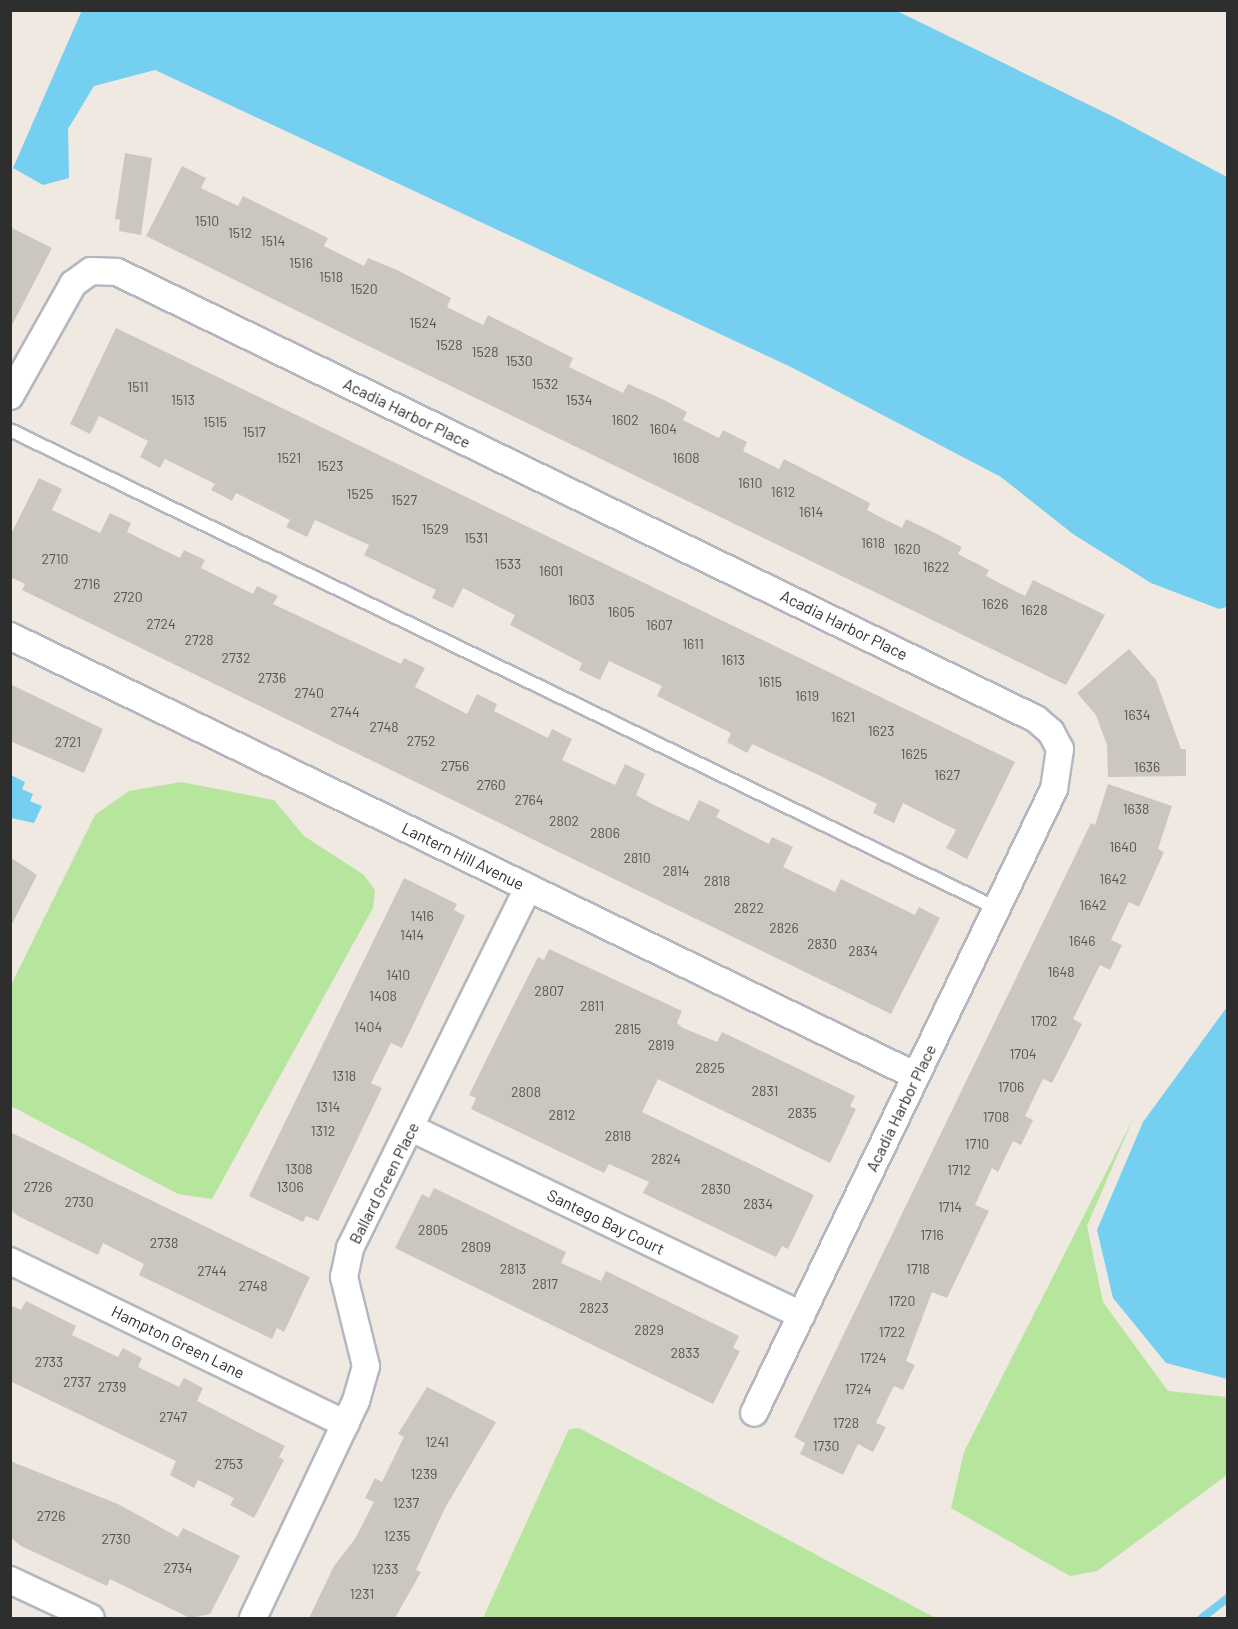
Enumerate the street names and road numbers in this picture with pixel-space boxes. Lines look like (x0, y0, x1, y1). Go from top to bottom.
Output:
street label: Acadia Harbor Place (340, 374, 474, 452)
street label: Acadia Harbor Place (777, 586, 911, 664)
street label: Lantern Hill Avenue (399, 818, 527, 894)
street label: Acadia Harbor Place (862, 1041, 940, 1175)
street label: Ballard Green Place (345, 1119, 423, 1247)
street label: Santego Bay Court (544, 1185, 668, 1259)
street label: Hampton Green Lane (108, 1301, 248, 1383)

